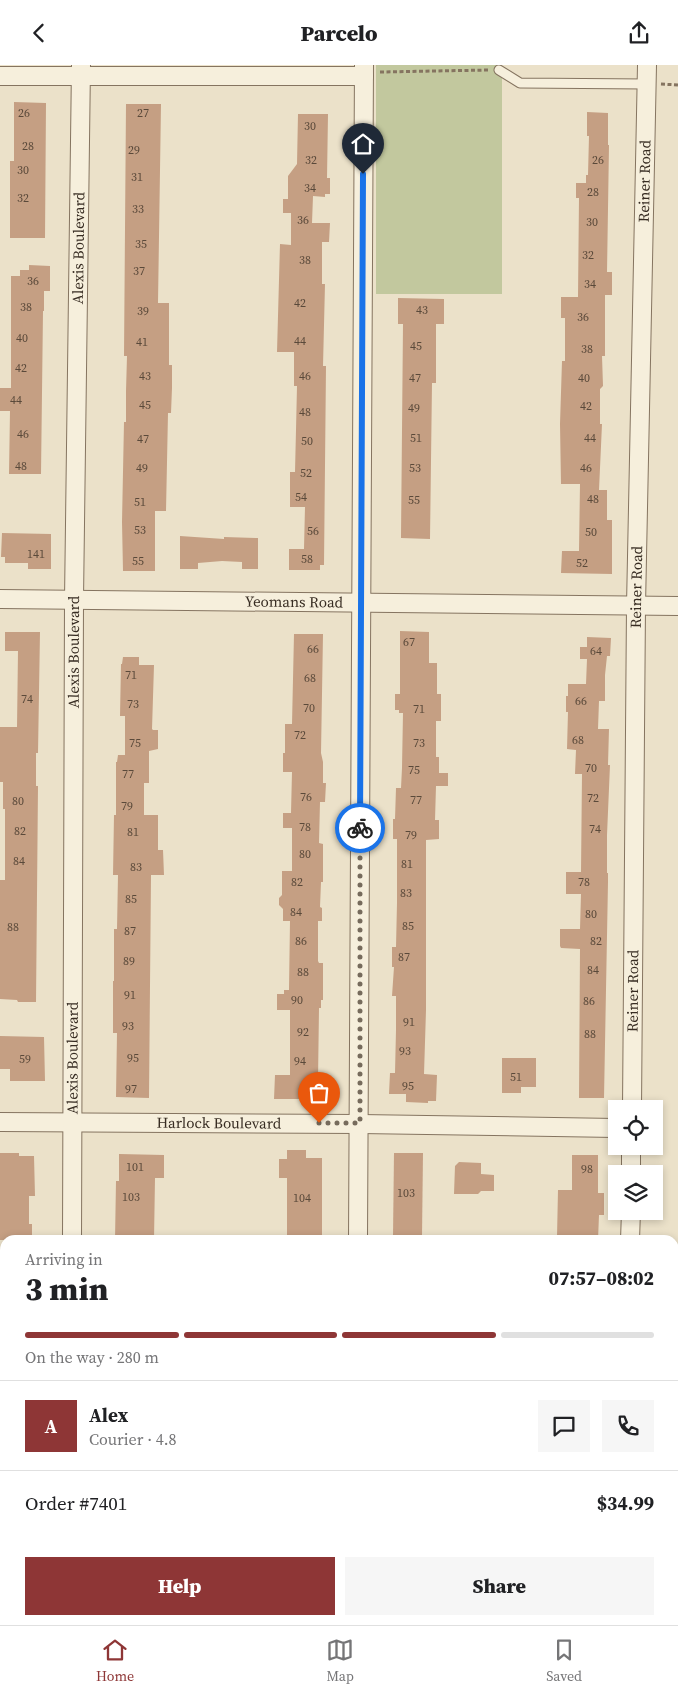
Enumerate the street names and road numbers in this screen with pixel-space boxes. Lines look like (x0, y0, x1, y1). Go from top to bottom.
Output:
street label: Reiner Road (633, 139, 655, 223)
street label: Alexis Boulevard (67, 191, 89, 304)
street label: Reiner Road (625, 545, 647, 628)
street label: Yeomans Road (245, 591, 344, 613)
street label: Alexis Boulevard (63, 595, 84, 708)
street label: Reiner Road (622, 949, 643, 1032)
street label: Alexis Boulevard (61, 1001, 83, 1114)
street label: Harlock Boulevard (157, 1112, 282, 1134)

